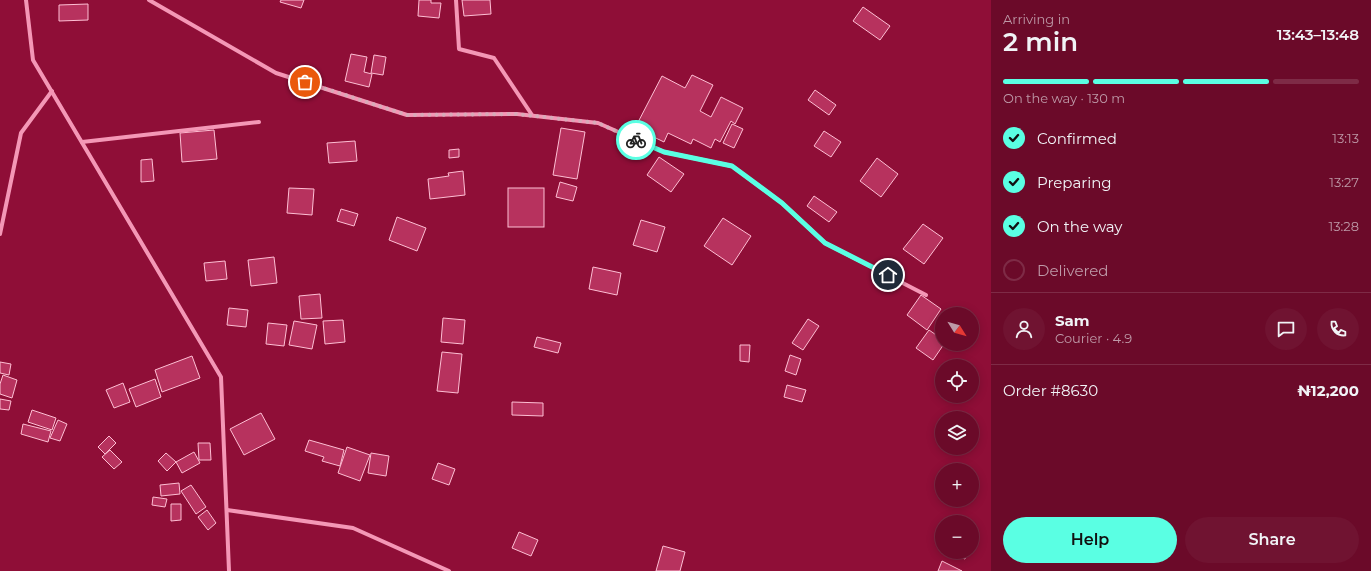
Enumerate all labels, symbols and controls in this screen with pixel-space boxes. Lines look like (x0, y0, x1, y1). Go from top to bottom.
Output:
text: Arriving in (1003, 11, 1070, 27)
text: 13:43–13:48 (1277, 25, 1359, 44)
text: 2 min (1003, 26, 1078, 58)
pin (288, 65, 322, 99)
icon: bag (294, 71, 316, 93)
text: On the way · 130 m (1003, 90, 1125, 106)
courier (616, 120, 656, 160)
icon: check (1003, 127, 1025, 149)
icon: bike (625, 129, 647, 151)
text: Confirmed (1037, 129, 1117, 148)
text: 13:13 (1332, 130, 1359, 146)
icon: check (1003, 171, 1025, 193)
text: Preparing (1037, 173, 1112, 192)
text: 13:27 (1329, 174, 1359, 190)
icon: check (1003, 215, 1025, 237)
text: On the way (1037, 217, 1122, 236)
text: 13:28 (1329, 218, 1359, 234)
pin (871, 258, 905, 292)
text: Delivered (1037, 261, 1109, 280)
icon: home (877, 264, 899, 286)
north arrow (935, 307, 979, 351)
map controls (935, 307, 979, 559)
button: person (1003, 308, 1045, 350)
button: chat (1265, 308, 1307, 350)
button: phone (1317, 308, 1359, 350)
text: Sam (1055, 311, 1090, 330)
text: Courier · 4.9 (1055, 330, 1132, 346)
button: locate (935, 359, 979, 403)
text: Order #8630 (1003, 381, 1098, 400)
text: ₦12,200 (1297, 381, 1359, 400)
button: layers (935, 411, 979, 455)
button: + (935, 463, 979, 507)
button: − (935, 515, 979, 559)
button: Help (1003, 517, 1177, 563)
button: Share (1185, 517, 1359, 563)

